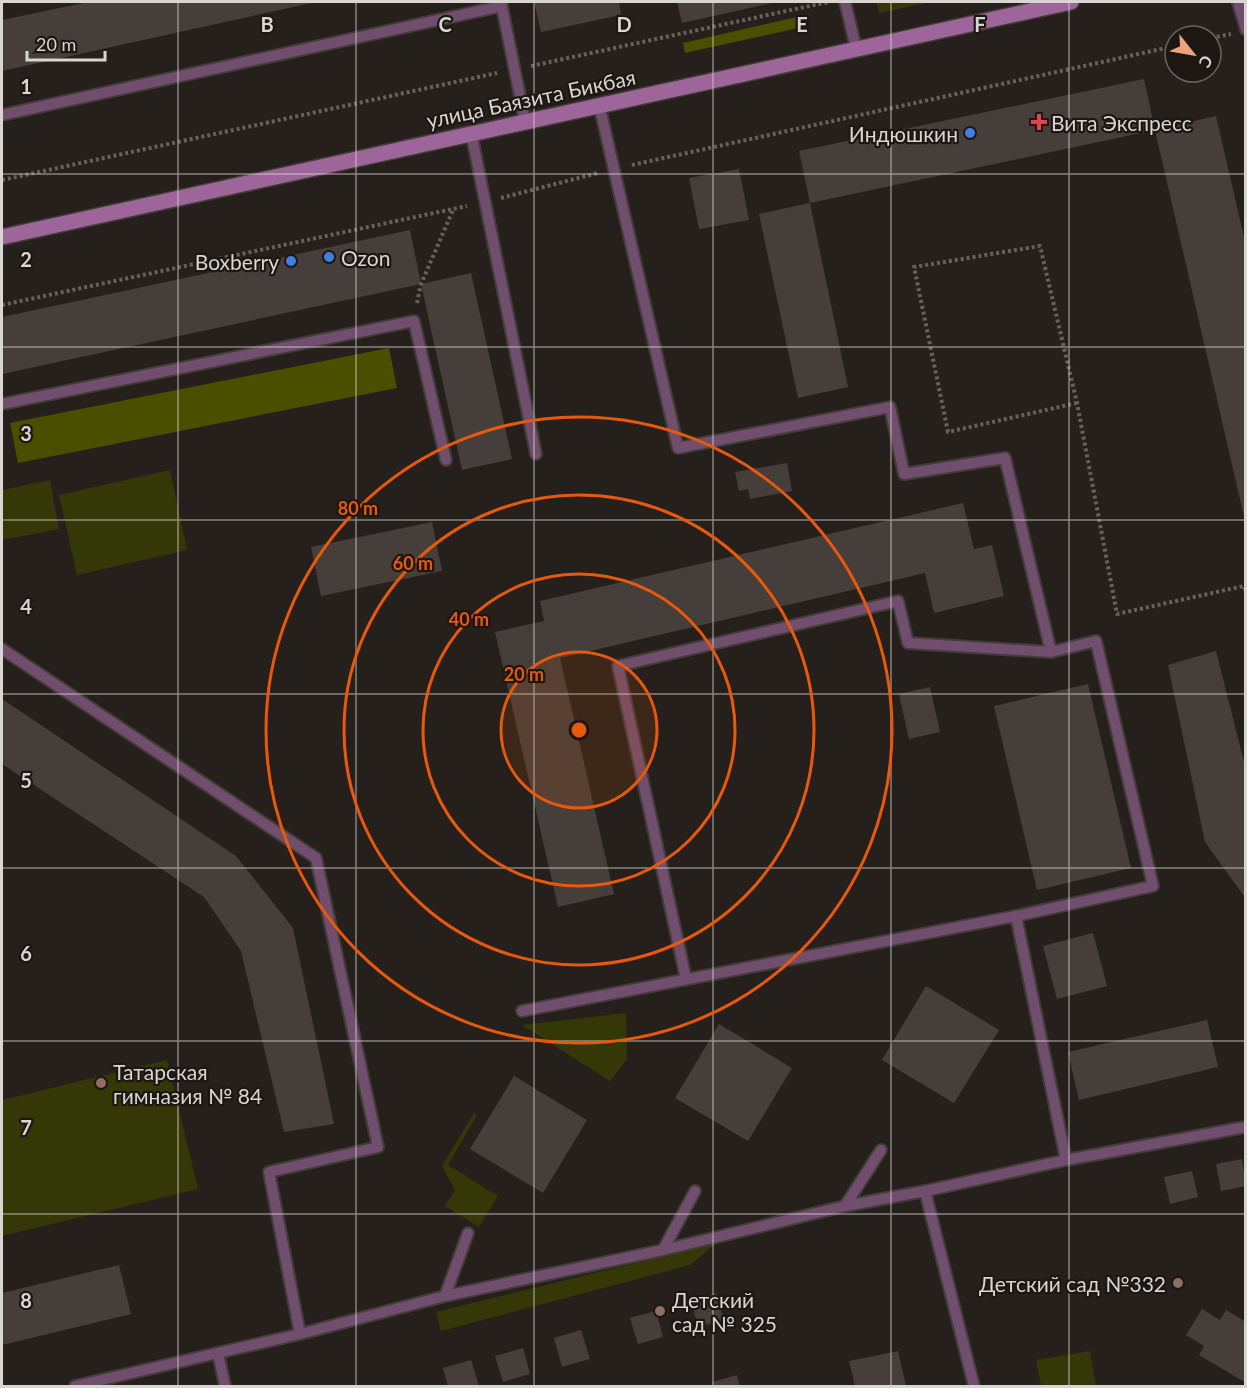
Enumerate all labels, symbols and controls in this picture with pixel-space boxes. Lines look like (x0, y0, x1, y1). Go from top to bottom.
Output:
text: B (260, 12, 274, 36)
text: C (438, 12, 452, 36)
text: D (616, 12, 632, 36)
text: E (796, 12, 808, 36)
text: F (974, 12, 986, 36)
scale bar (27, 24, 105, 62)
north arrow (1163, 24, 1223, 84)
text: 20 m (36, 33, 76, 55)
text: С (1195, 53, 1217, 72)
street label: улица Баязита Бикбая (424, 64, 638, 132)
text: 1 (20, 74, 32, 98)
place label: Вита Экспресс (1051, 110, 1192, 135)
marker: Вита Экспресс (1032, 115, 1046, 129)
place label: Индюшкин (849, 121, 958, 146)
marker: Индюшкин (963, 126, 977, 140)
place label: Ozon (341, 245, 391, 270)
text: 2 (20, 247, 32, 271)
place label: Boxberry (195, 249, 279, 274)
marker: Ozon (322, 250, 336, 264)
marker: Boxberry (284, 254, 298, 268)
text: 3 (20, 421, 32, 445)
text: 80 m (338, 497, 378, 519)
text: 60 m (393, 552, 433, 574)
text: 4 (20, 594, 32, 618)
text: 40 m (449, 608, 489, 630)
text: 20 m (504, 663, 544, 685)
centre of rings (569, 720, 589, 740)
text: 5 (20, 768, 32, 792)
text: 6 (20, 941, 32, 965)
place label: Татарская гимназия № 84 (113, 1059, 262, 1108)
marker: Татарская гимназия № 84 (94, 1076, 108, 1090)
text: 7 (20, 1115, 32, 1139)
place label: Детский сад №332 (979, 1271, 1166, 1296)
marker: Детский сад №332 (1171, 1276, 1185, 1290)
place label: Детский сад № 325 (672, 1287, 777, 1336)
text: 8 (20, 1288, 32, 1312)
marker: Детский сад № 325 (653, 1304, 667, 1318)

